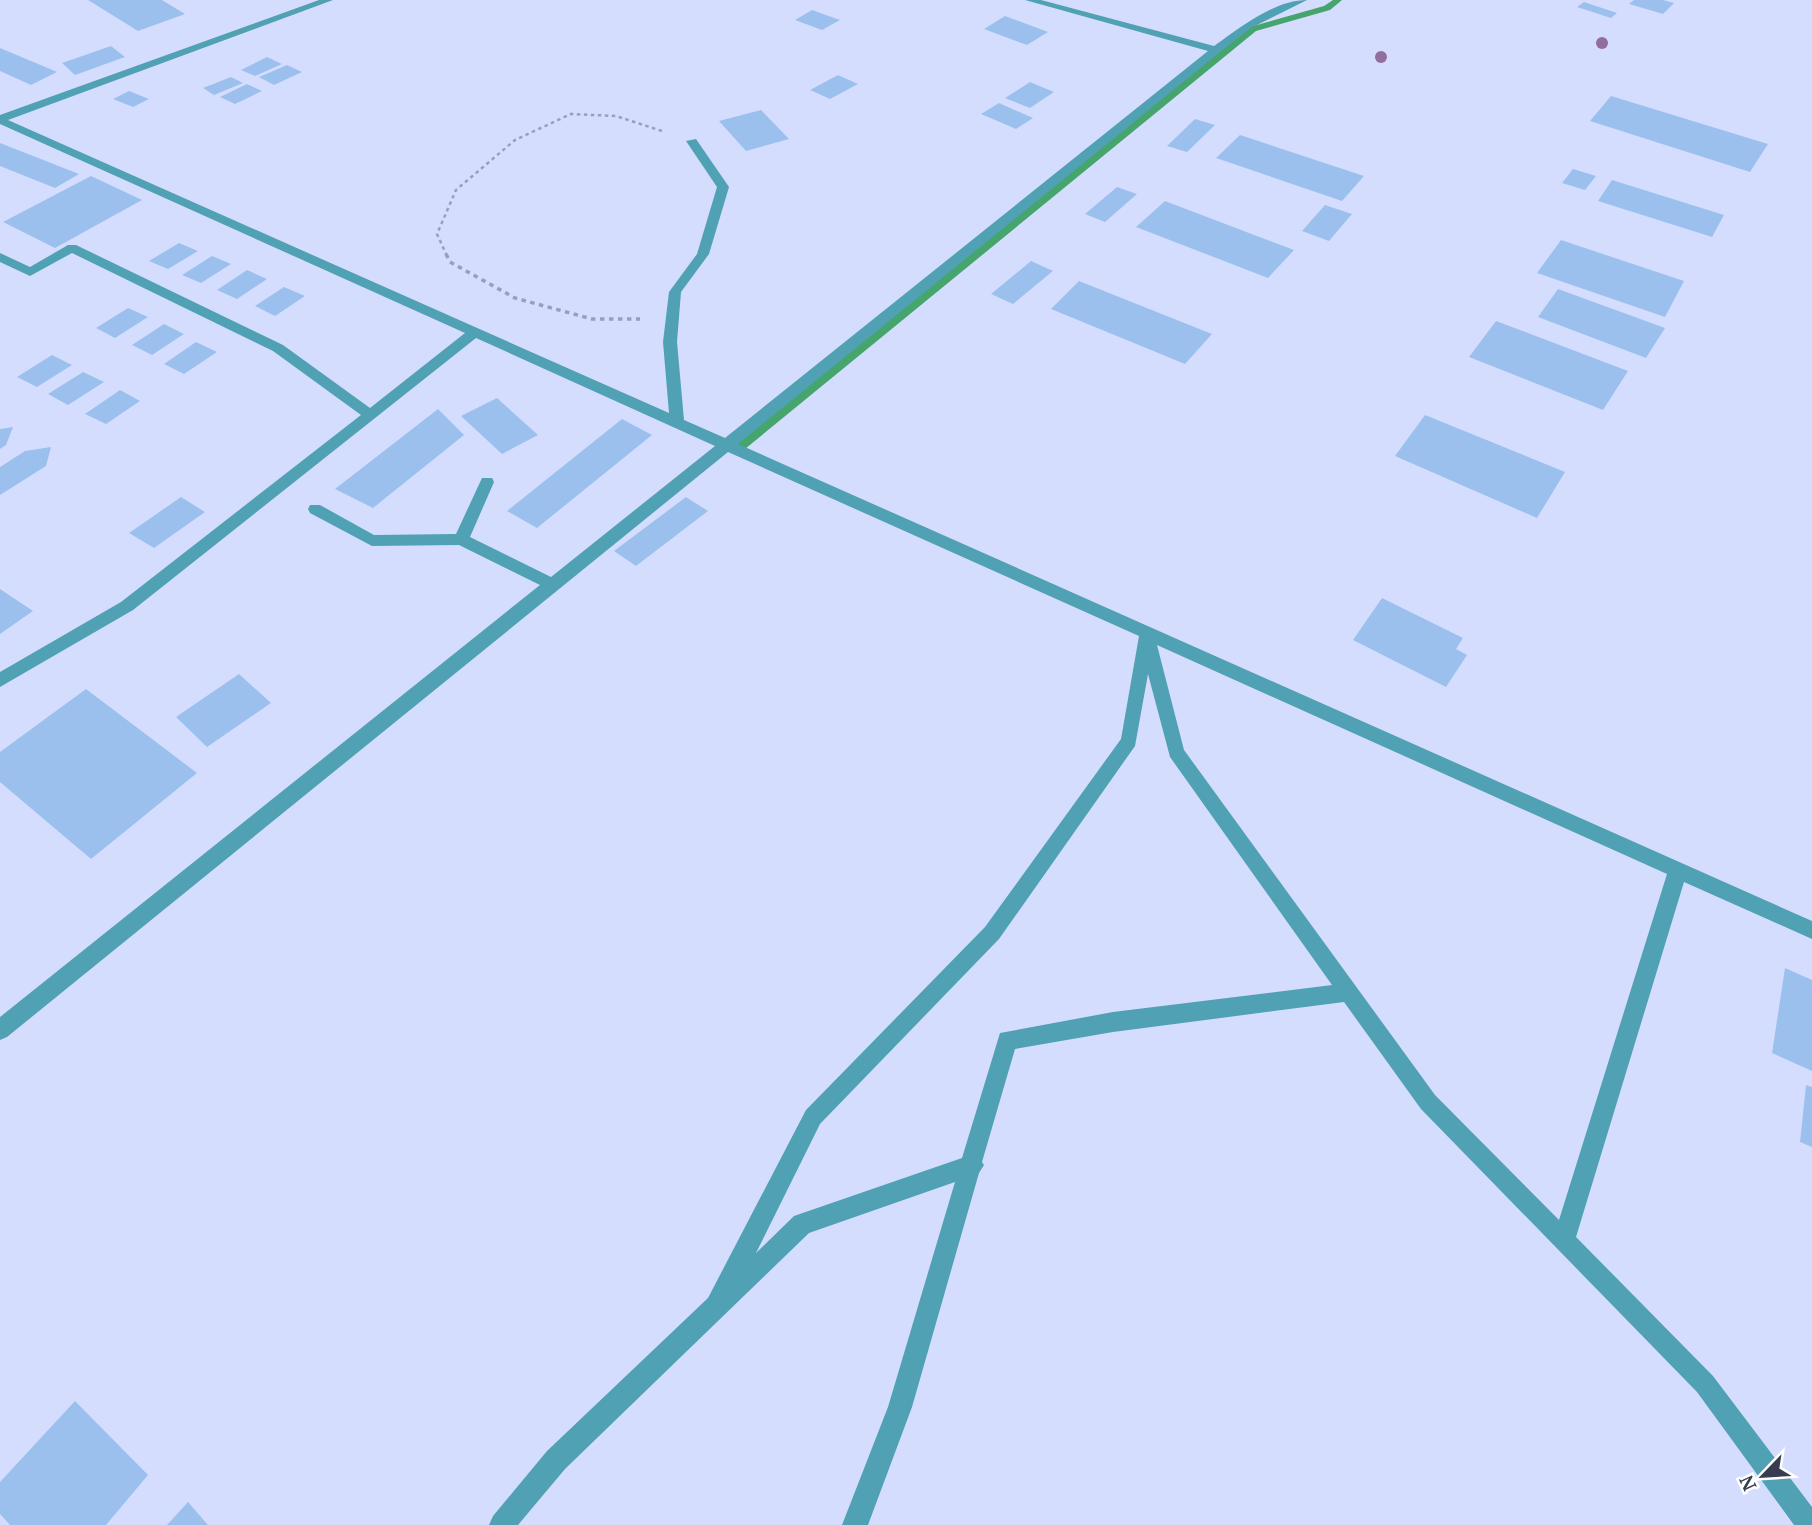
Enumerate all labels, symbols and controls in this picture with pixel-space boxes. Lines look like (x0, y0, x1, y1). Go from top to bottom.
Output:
north arrow (1728, 1441, 1798, 1511)
text: N (1733, 1471, 1762, 1495)

